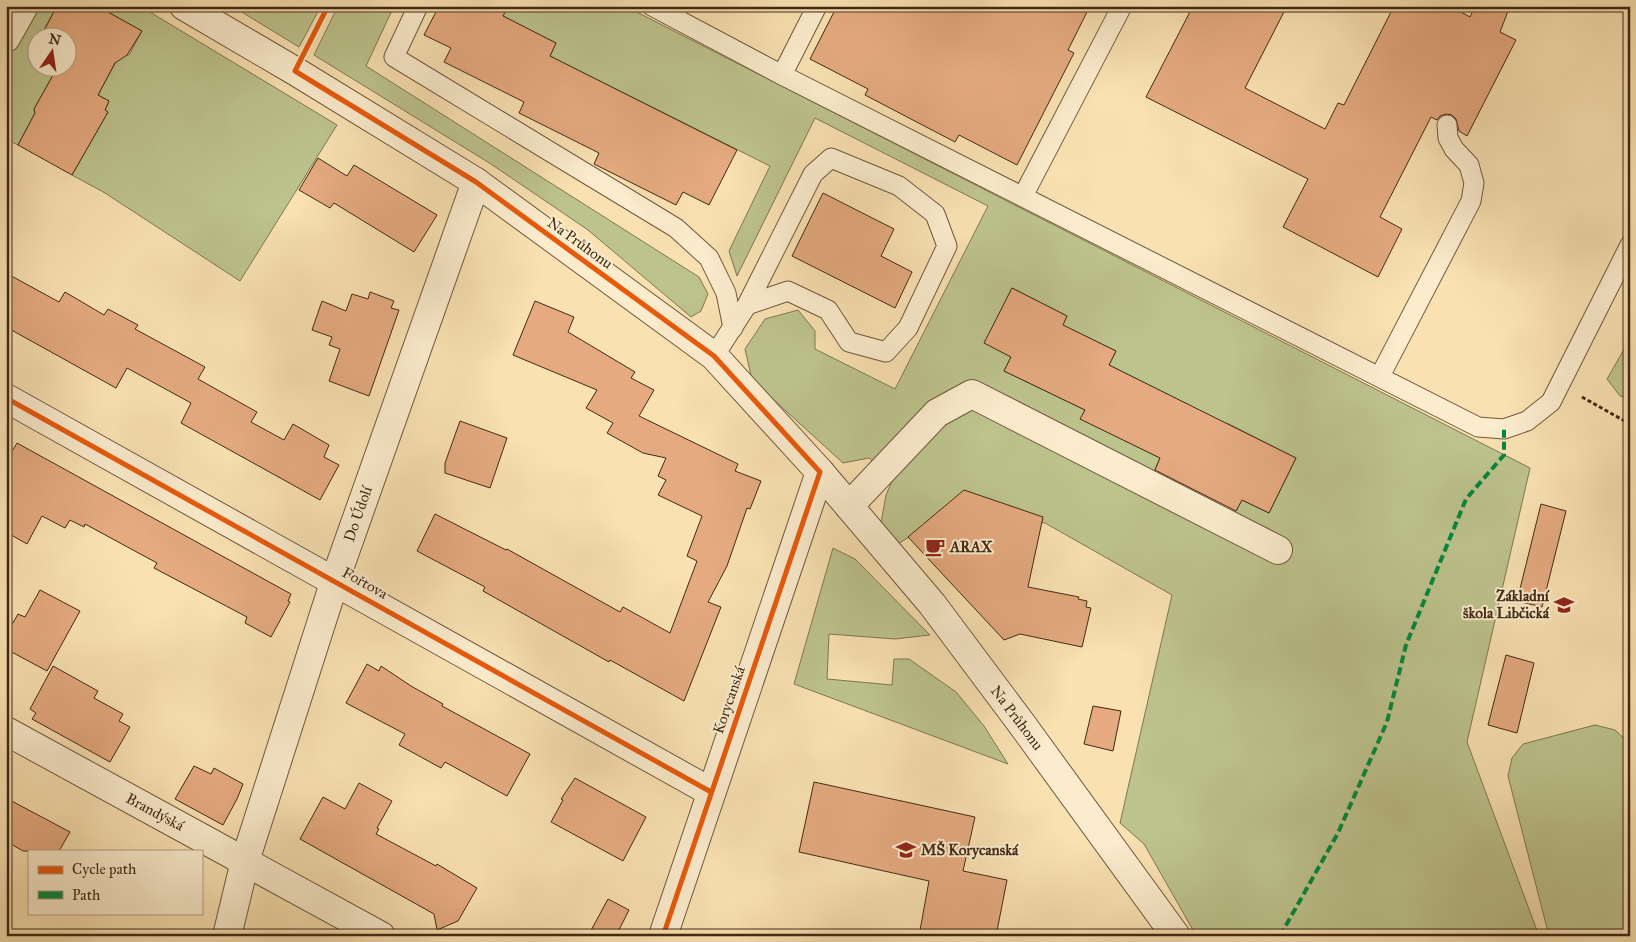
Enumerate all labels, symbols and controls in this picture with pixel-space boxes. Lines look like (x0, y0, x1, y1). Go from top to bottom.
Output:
north arrow (28, 28, 78, 78)
text: N (47, 30, 63, 49)
street label: Na Průhonu (544, 213, 616, 273)
street label: Do Údolí (339, 483, 376, 544)
cafe icon: ARAX (924, 536, 946, 558)
place label: ARAX (949, 538, 993, 556)
street label: Fořtova (339, 563, 391, 603)
place label: Základní škola Libčická (1463, 587, 1550, 622)
school or university icon: Základní škola Libčická (1553, 594, 1575, 616)
street label: Korycanská (709, 663, 749, 736)
street label: Na Průhonu (987, 682, 1047, 754)
street label: Brandýská (123, 789, 188, 835)
school or university icon: MŠ Korycanská (895, 839, 917, 861)
place label: MŠ Korycanská (921, 840, 1019, 860)
legend (28, 850, 202, 914)
text: Cycle path (72, 860, 137, 878)
text: Path (72, 886, 101, 904)

